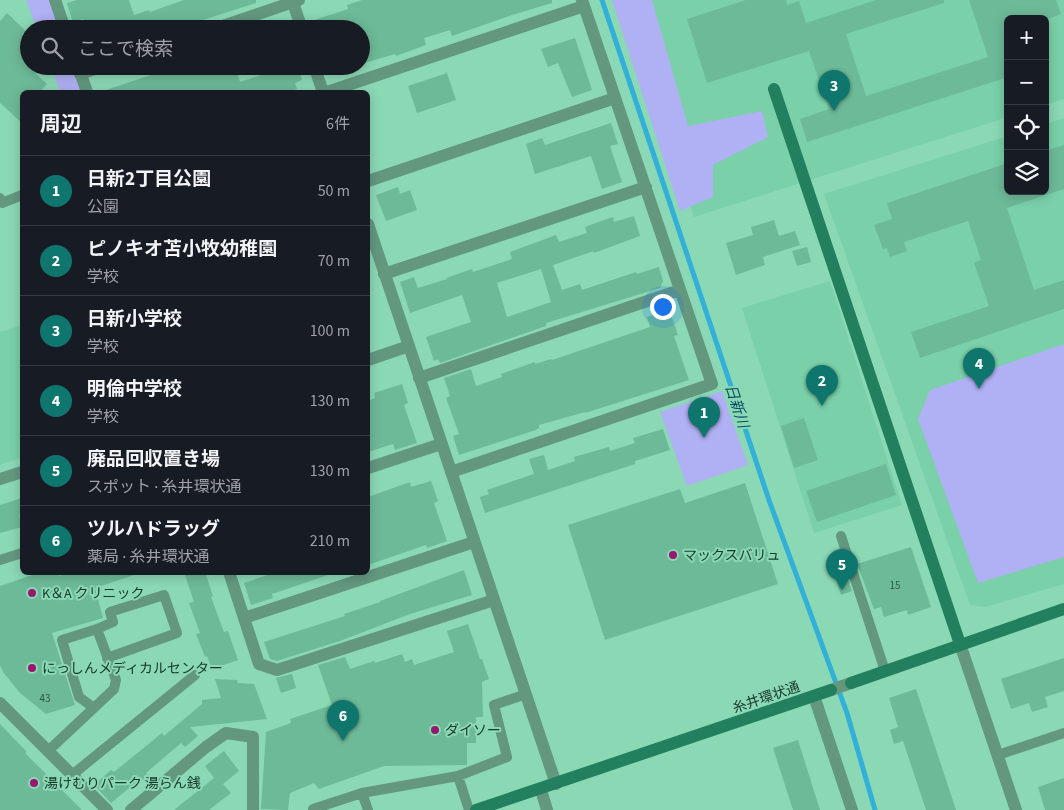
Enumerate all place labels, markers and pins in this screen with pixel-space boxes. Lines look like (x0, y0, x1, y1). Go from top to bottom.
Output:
pin: 3 (818, 70, 850, 111)
pin: 4 (963, 348, 995, 389)
pin: 2 (806, 365, 838, 406)
pin: 1 (688, 397, 720, 438)
place label: マックスバリュ (683, 546, 781, 566)
marker: マックスバリュ (667, 549, 679, 561)
pin: 5 (826, 549, 858, 590)
place label: K＆A クリニック (42, 584, 145, 604)
marker: K＆A クリニック (26, 587, 38, 599)
place label: にっしんメディカルセンター (42, 659, 223, 679)
marker: にっしんメディカルセンター (26, 662, 38, 674)
pin: 6 (327, 700, 359, 741)
place label: ダイソー (445, 721, 501, 741)
marker: ダイソー (429, 724, 441, 736)
place label: 湯けむりパーク 湯らん銭 (44, 774, 201, 794)
marker: 湯けむりパーク 湯らん銭 (28, 777, 40, 789)

